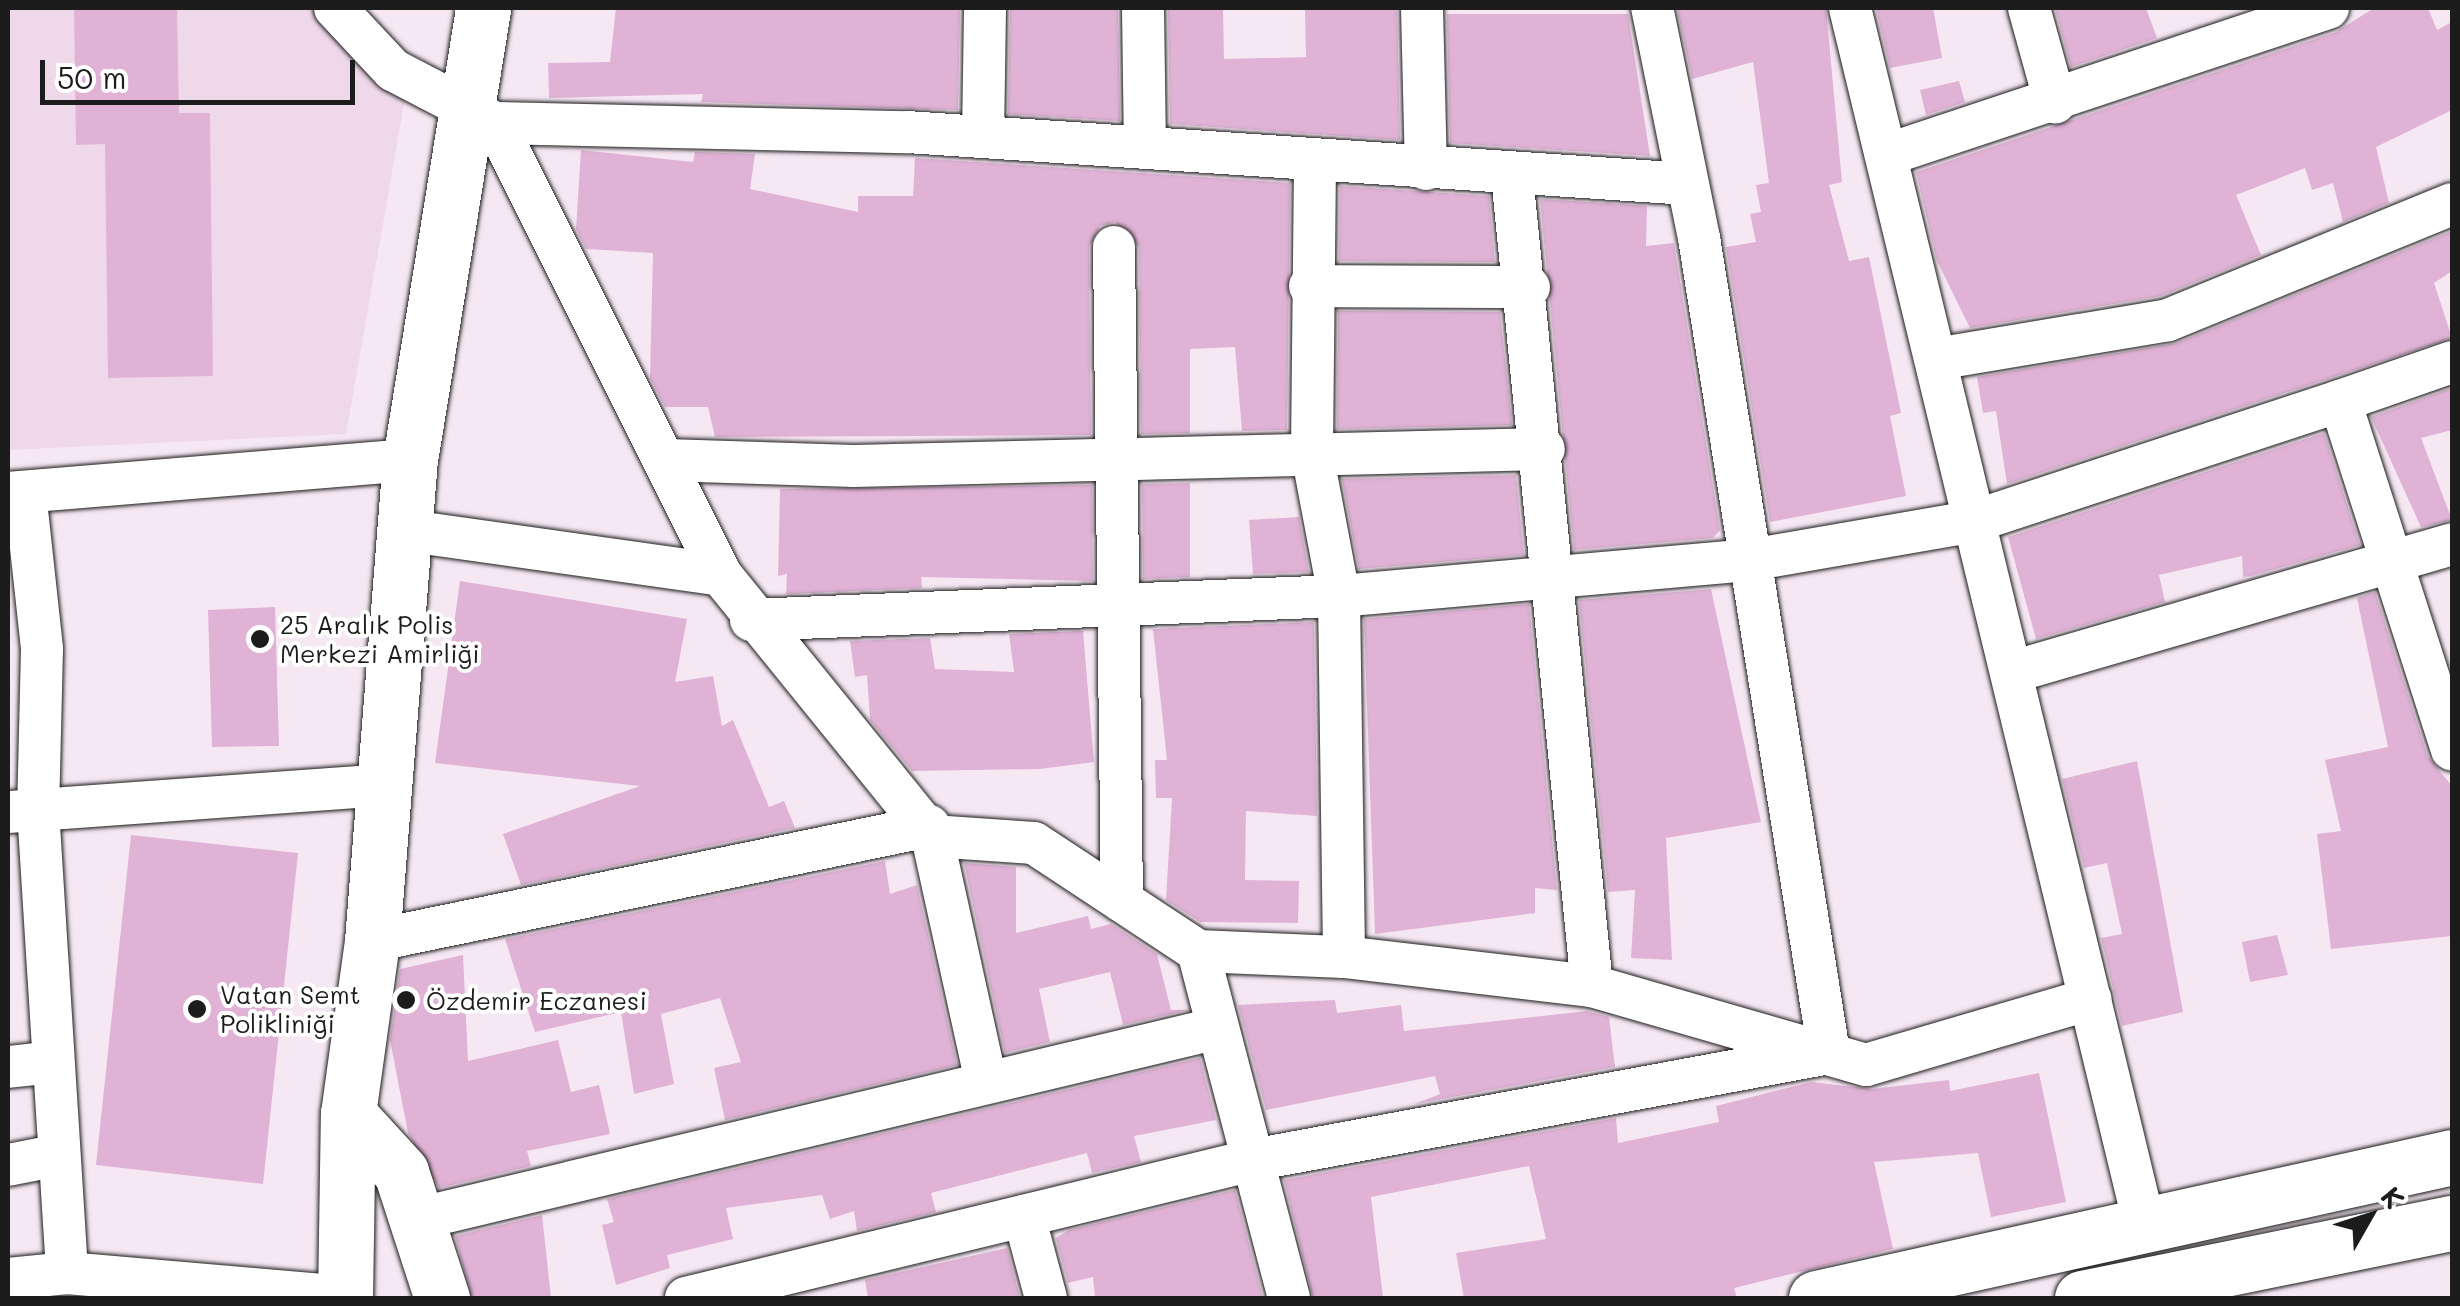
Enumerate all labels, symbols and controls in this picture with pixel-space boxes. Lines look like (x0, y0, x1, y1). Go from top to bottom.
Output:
scale bar (45, 40, 360, 102)
text: 50 m (57, 57, 127, 97)
place label: 25 Aralık Polis Merkezi Amirliği (280, 610, 480, 669)
marker: 25 Aralık Polis Merkezi Amirliği (249, 628, 271, 650)
place label: Vatan Semt Polikliniği (220, 980, 361, 1039)
place label: Özdemir Eczanesi (426, 985, 647, 1015)
marker: Özdemir Eczanesi (395, 989, 417, 1011)
marker: Vatan Semt Polikliniği (184, 996, 210, 1022)
north arrow (2320, 1166, 2420, 1266)
text: K (2374, 1179, 2413, 1216)

